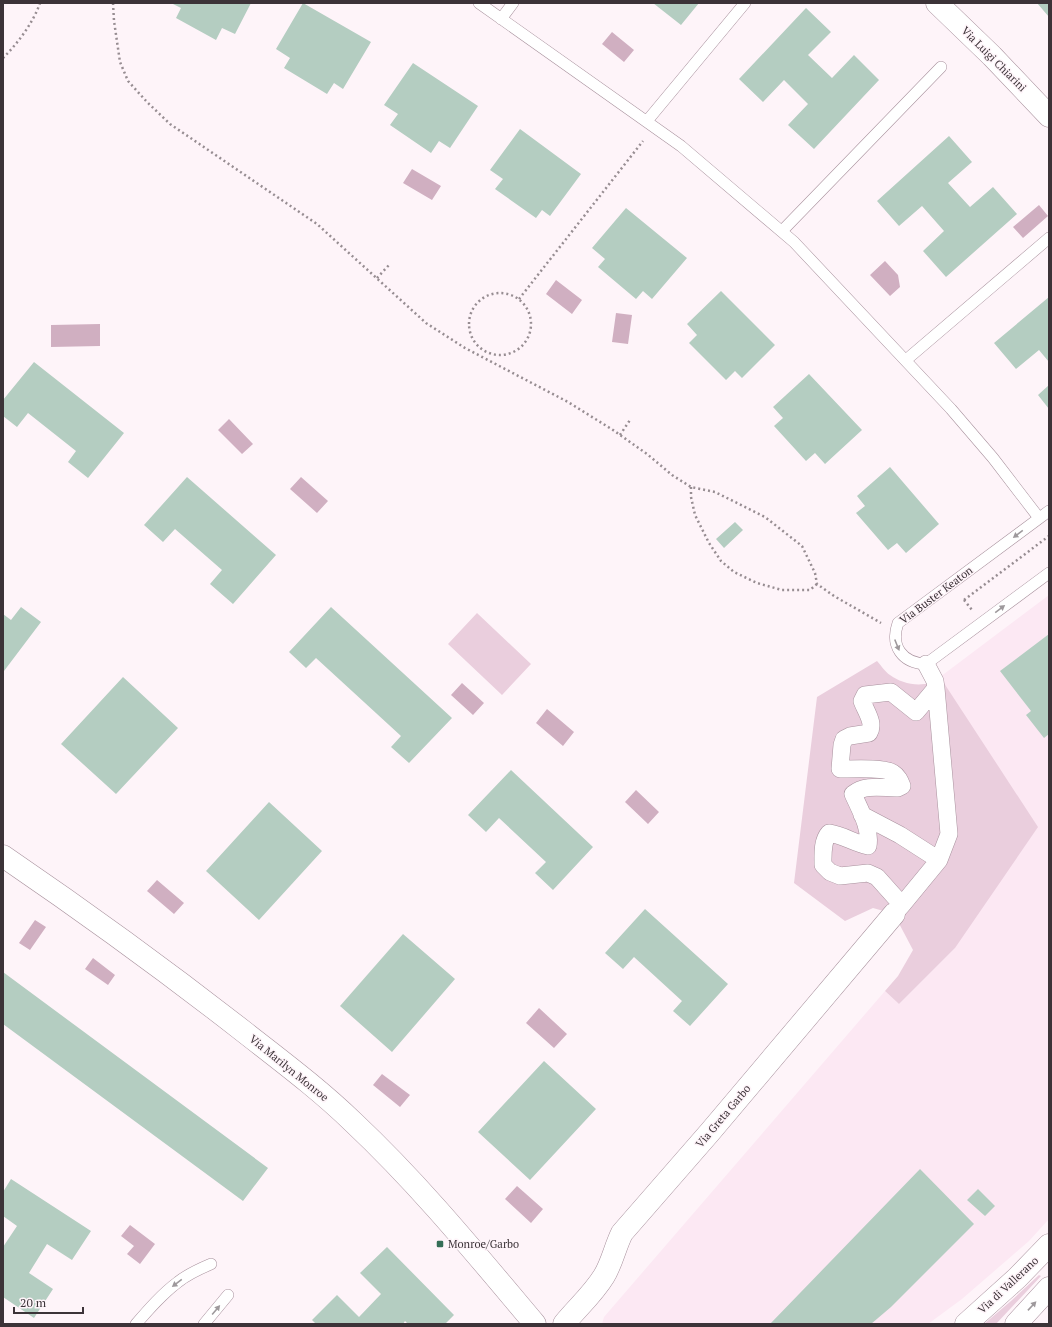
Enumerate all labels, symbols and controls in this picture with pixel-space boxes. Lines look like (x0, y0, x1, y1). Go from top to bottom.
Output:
street label: Via Luigi Chiarini (959, 24, 1029, 94)
one-way arrow (1012, 530, 1023, 538)
street label: Via Buster Keaton (897, 563, 976, 627)
one-way arrow (995, 605, 1005, 613)
one-way arrow (895, 639, 901, 651)
street label: Via Marilyn Monroe (247, 1032, 332, 1104)
street label: Via Greta Garbo (693, 1082, 753, 1150)
place label: Monroe/Garbo (448, 1237, 519, 1251)
marker: Monroe/Garbo (435, 1239, 445, 1249)
street label: Via di Vallerano (975, 1253, 1041, 1317)
one-way arrow (171, 1279, 182, 1287)
scale bar (14, 1289, 83, 1315)
text: 20 m (20, 1295, 47, 1310)
one-way arrow (1028, 1301, 1037, 1311)
one-way arrow (212, 1304, 221, 1315)

